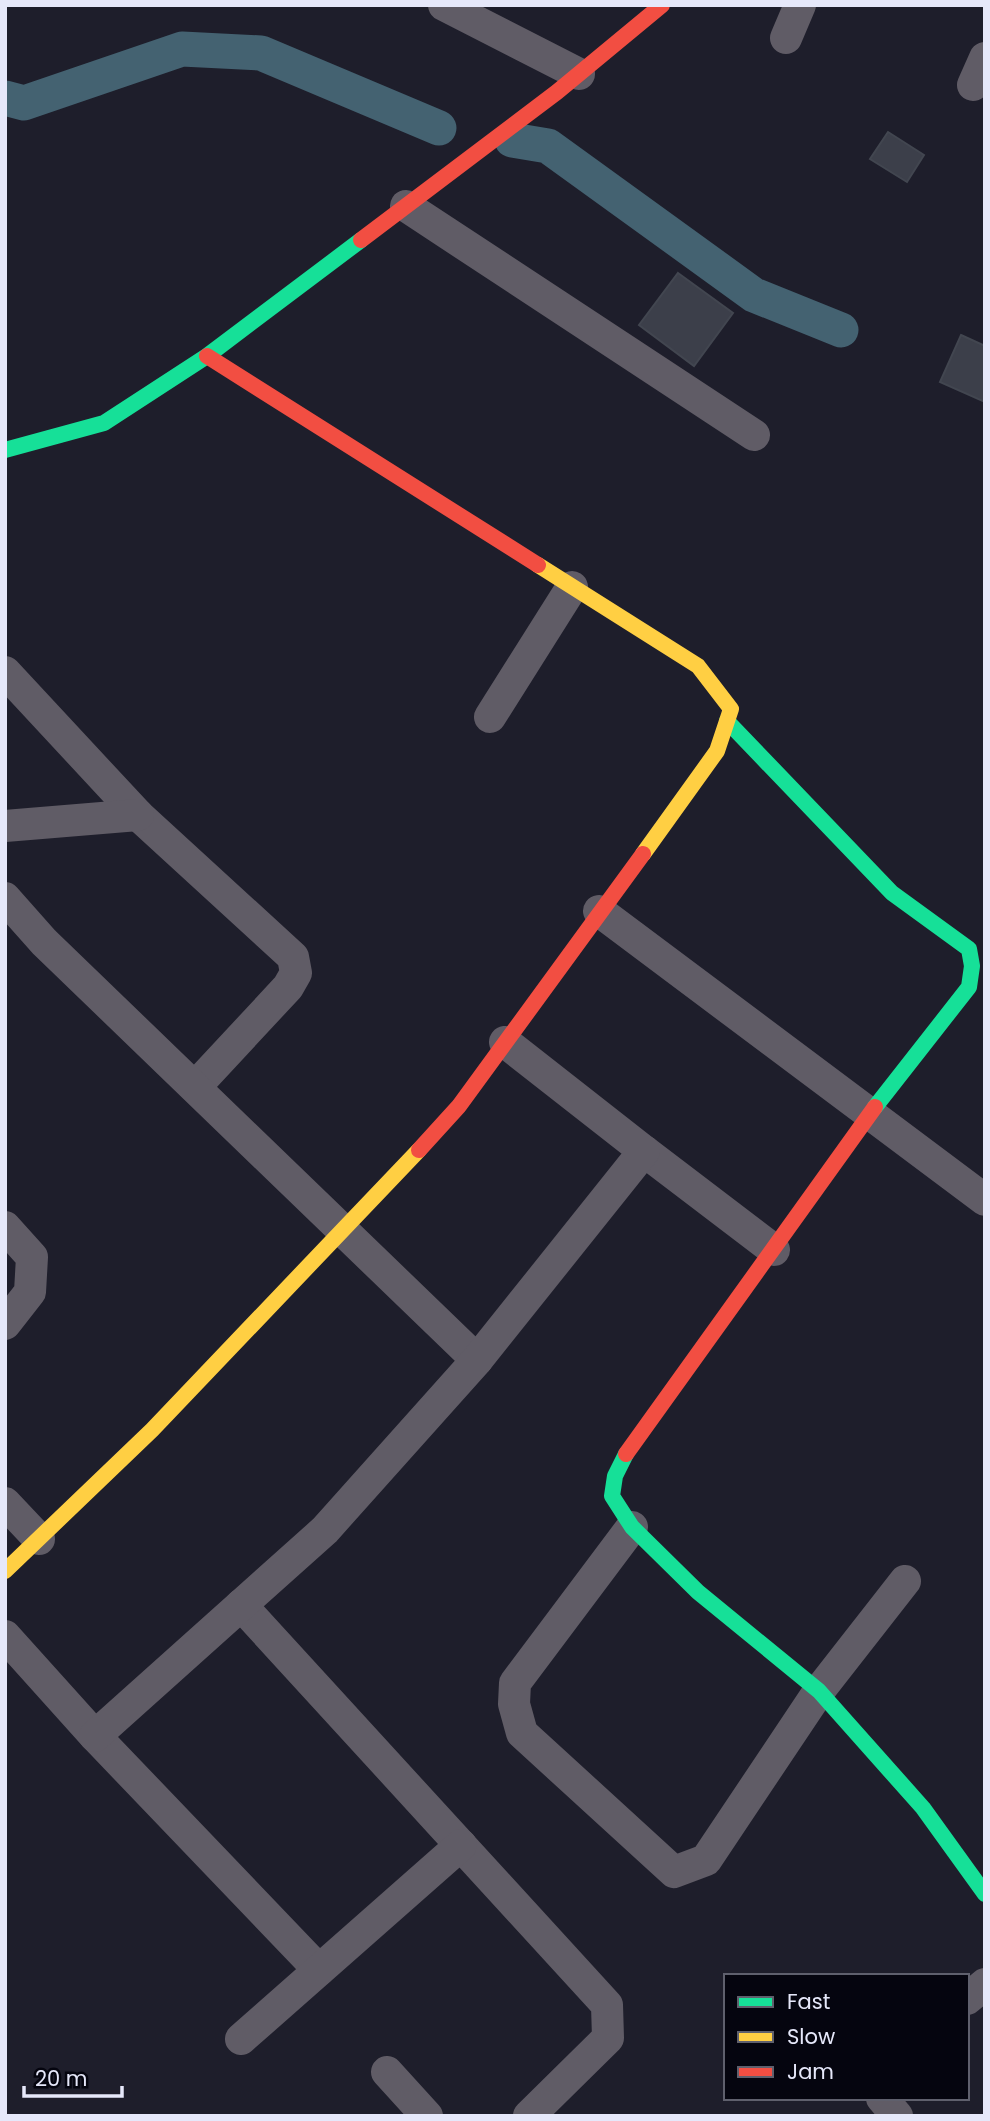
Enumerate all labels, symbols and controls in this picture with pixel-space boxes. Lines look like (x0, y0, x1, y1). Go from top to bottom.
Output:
legend (724, 1974, 969, 2100)
text: Fast (787, 1987, 830, 2016)
text: Slow (787, 2022, 835, 2051)
scale bar (24, 2054, 122, 2098)
text: Jam (787, 2057, 834, 2086)
text: 20 m (35, 2064, 88, 2093)

